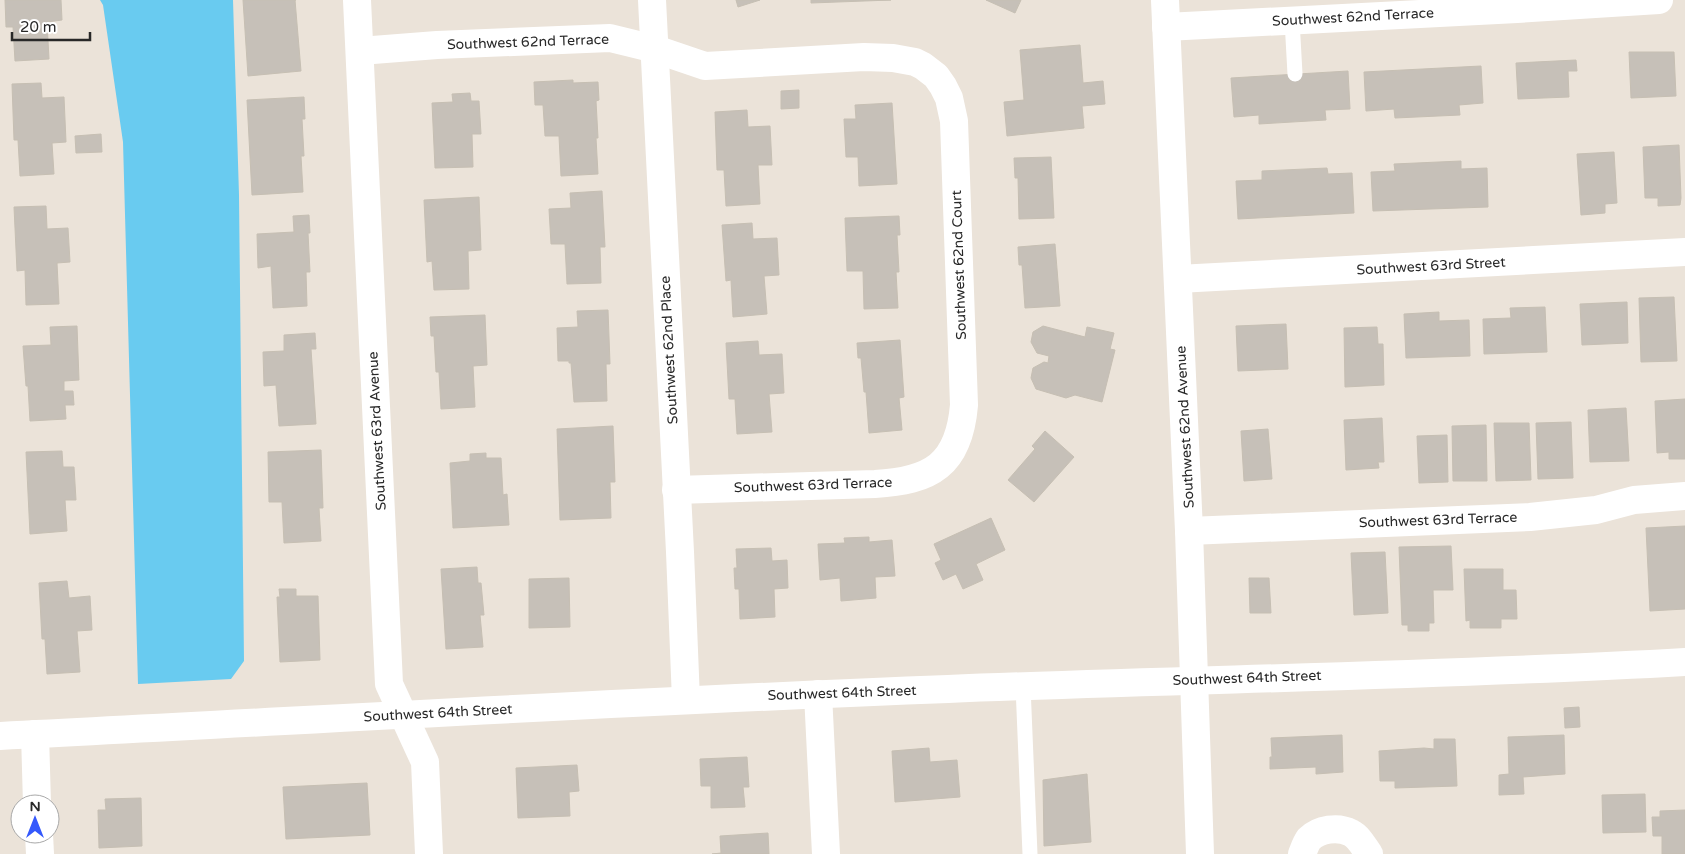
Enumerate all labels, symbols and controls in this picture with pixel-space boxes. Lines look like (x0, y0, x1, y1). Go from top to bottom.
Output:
street label: Southwest 62nd Terrace (1272, 4, 1434, 30)
scale bar (12, 10, 90, 42)
text: 20 m (20, 18, 57, 36)
street label: Southwest 62nd Terrace (447, 31, 609, 53)
street label: Southwest 62nd Court (948, 189, 970, 340)
street label: Southwest 63rd Street (1356, 254, 1507, 278)
street label: Southwest 62nd Place (657, 275, 681, 425)
street label: Southwest 62nd Avenue (1172, 345, 1198, 509)
street label: Southwest 63rd Avenue (364, 351, 390, 511)
street label: Southwest 63rd Terrace (733, 474, 893, 496)
street label: Southwest 63rd Terrace (1358, 509, 1518, 531)
street label: Southwest 64th Street (1172, 667, 1322, 689)
street label: Southwest 64th Street (767, 682, 917, 704)
street label: Southwest 64th Street (363, 701, 514, 725)
north arrow (10, 794, 60, 844)
text: N (29, 798, 41, 815)

